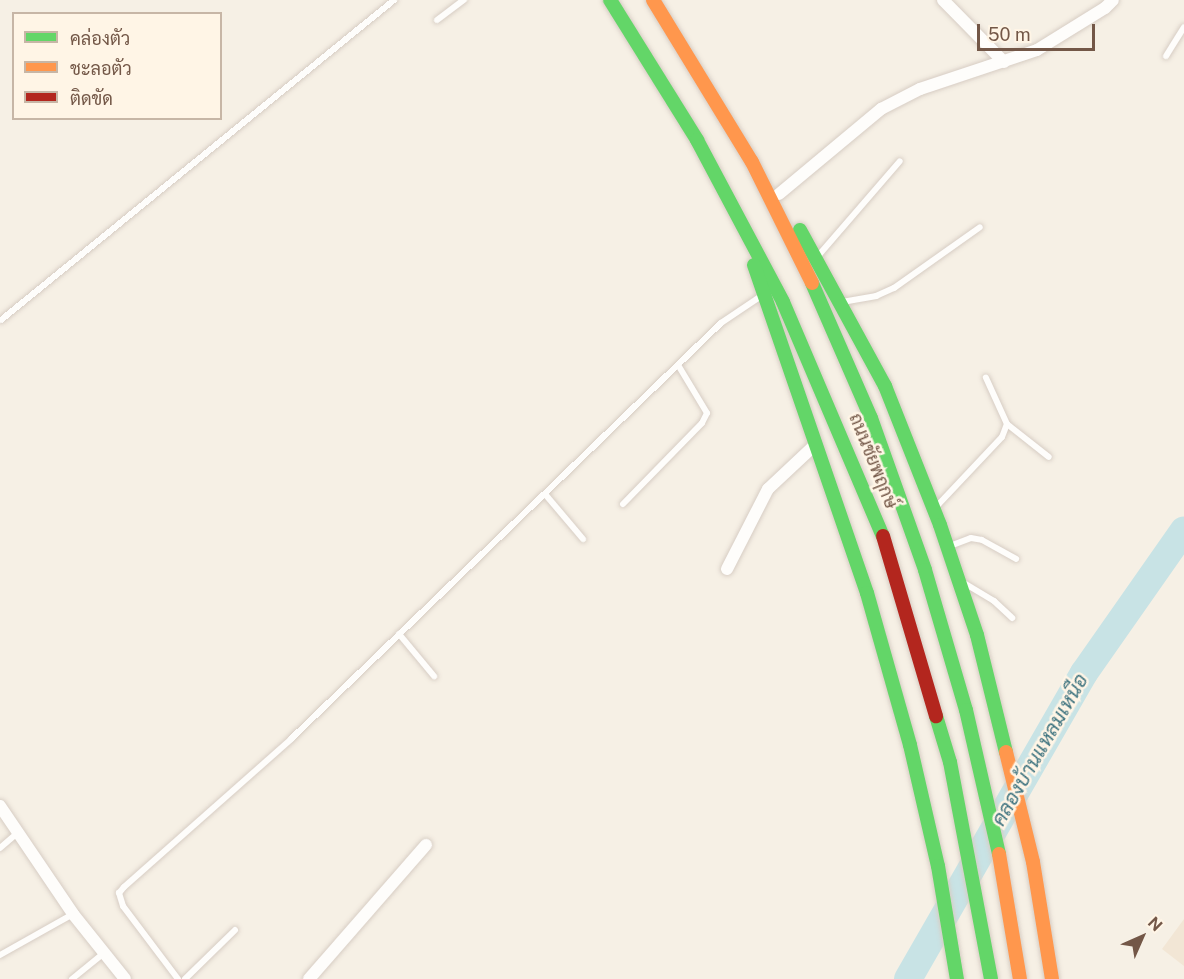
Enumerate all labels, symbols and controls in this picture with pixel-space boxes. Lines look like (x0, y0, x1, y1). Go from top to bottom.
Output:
legend (12, 12, 222, 120)
scale bar (980, 12, 1098, 50)
text: 50 m (988, 24, 1031, 45)
text: คล่องตัว (70, 28, 130, 49)
text: ชะลอตัว (70, 58, 132, 79)
text: ติดขัด (70, 88, 113, 109)
street label: ถนนชัยพฤกษ์ (844, 410, 902, 512)
water label: คลองบ้านแหลมเหนือ (987, 670, 1093, 830)
north arrow (1112, 907, 1172, 967)
text: N (1144, 913, 1166, 935)

